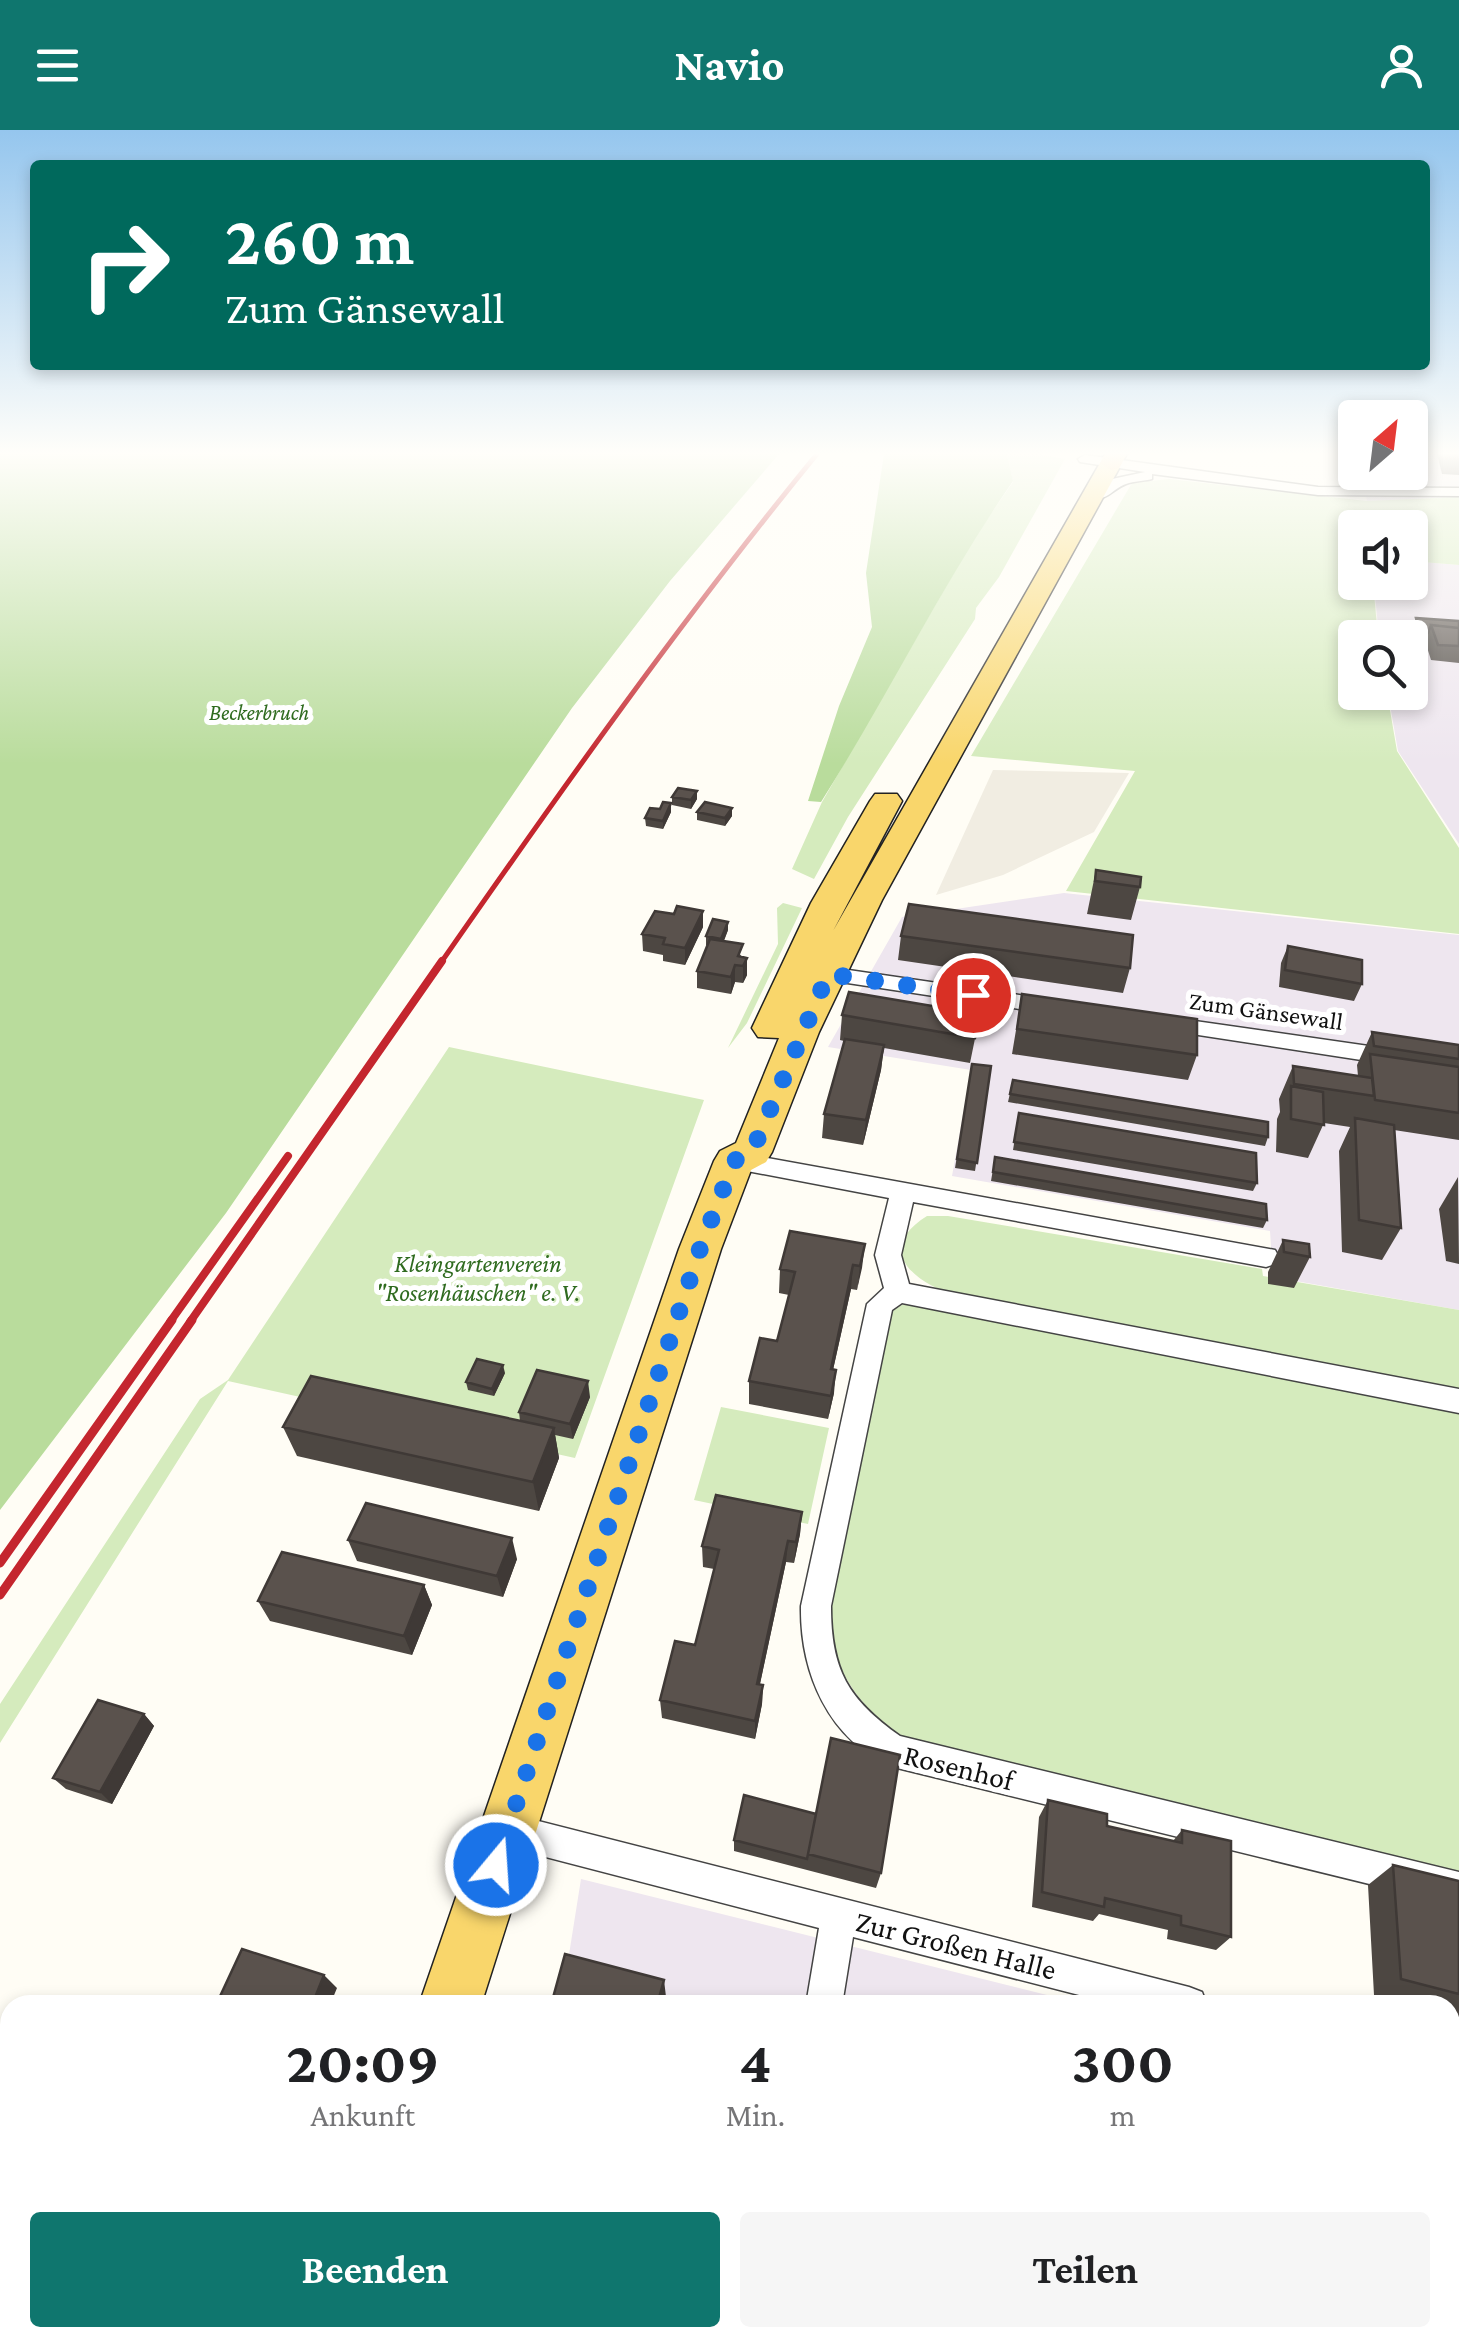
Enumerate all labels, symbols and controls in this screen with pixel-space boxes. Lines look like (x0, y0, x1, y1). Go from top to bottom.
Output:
icon: menu (30, 38, 85, 93)
icon: person (1374, 38, 1429, 93)
text: Navio (674, 40, 785, 90)
icon: right (60, 200, 190, 330)
text: 260 m (225, 201, 414, 279)
text: Zum Gänsewall (225, 283, 505, 333)
north arrow (1338, 400, 1428, 490)
map controls (1338, 400, 1428, 710)
button: sound (1338, 510, 1428, 600)
button: search (1338, 620, 1428, 710)
park label: Beckerbruch (209, 700, 309, 725)
pin (931, 953, 1016, 1038)
icon: arrive (946, 968, 1001, 1023)
street label: Zum Gänsewall (1187, 987, 1345, 1035)
park label: Kleingartenverein "Rosenhäuschen" e. V. (375, 1250, 581, 1306)
street label: Rosenhof (901, 1737, 1019, 1797)
position arrow (444, 1813, 548, 1917)
street label: Zur Großen Halle (852, 1904, 1060, 1986)
text: 20:09 (286, 2028, 439, 2095)
text: 4 (739, 2028, 772, 2095)
text: 300 (1071, 2028, 1174, 2095)
text: Ankunft (310, 2097, 415, 2133)
text: Min. (726, 2097, 785, 2133)
text: m (1110, 2097, 1135, 2133)
button: Beenden (30, 2212, 720, 2327)
button: Teilen (740, 2212, 1430, 2327)

